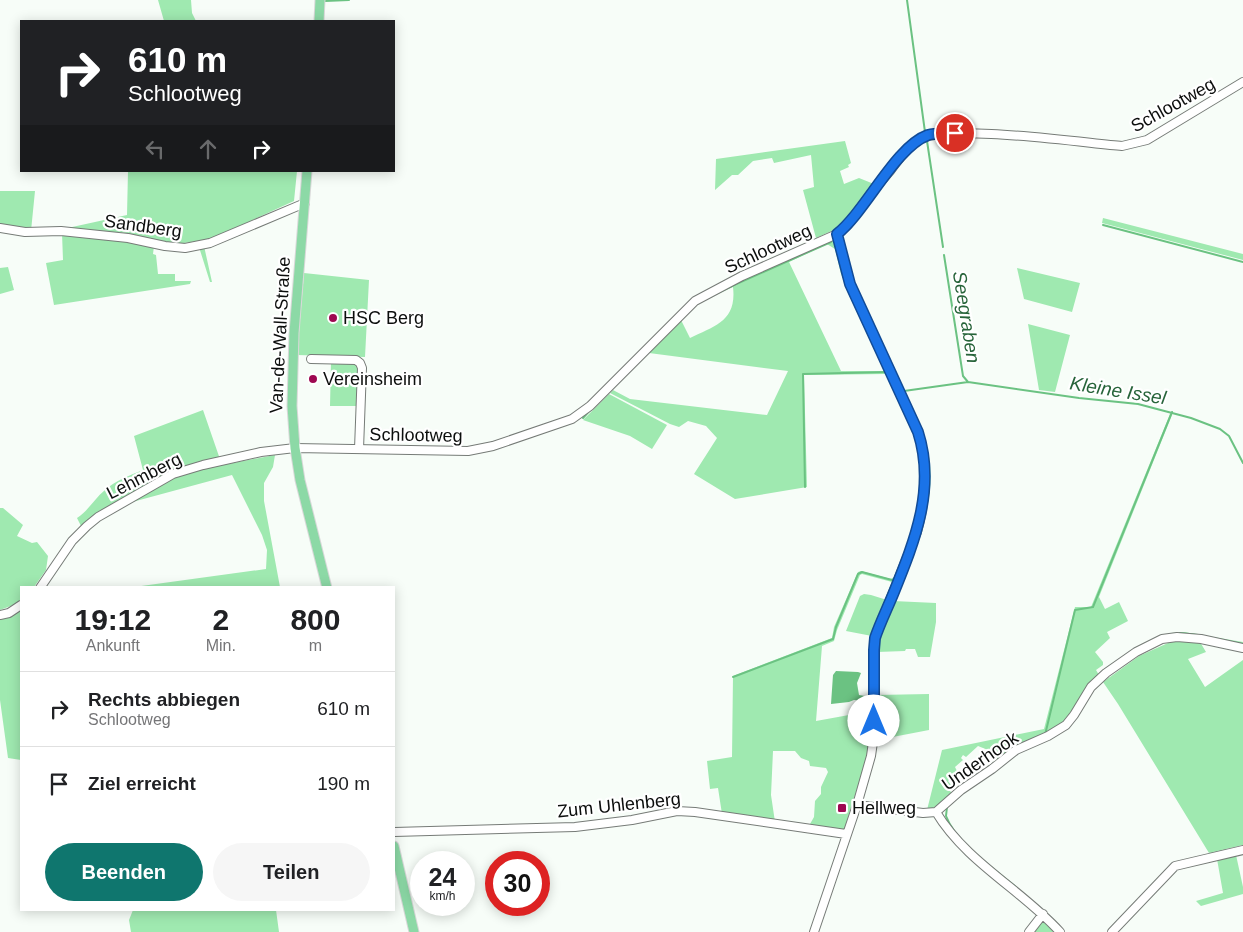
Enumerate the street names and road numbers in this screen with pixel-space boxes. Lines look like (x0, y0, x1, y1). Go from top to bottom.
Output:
street label: Schlootweg (1127, 74, 1219, 136)
street label: Sandberg (103, 211, 183, 241)
street label: Schlootweg (722, 220, 814, 278)
street label: Van-de-Wall-Straße (266, 256, 294, 414)
street label: Schlootweg (369, 424, 463, 446)
street label: Lehmberg (103, 449, 185, 503)
street label: Underhook (938, 727, 1023, 794)
street label: Zum Uhlenberg (556, 789, 682, 821)

